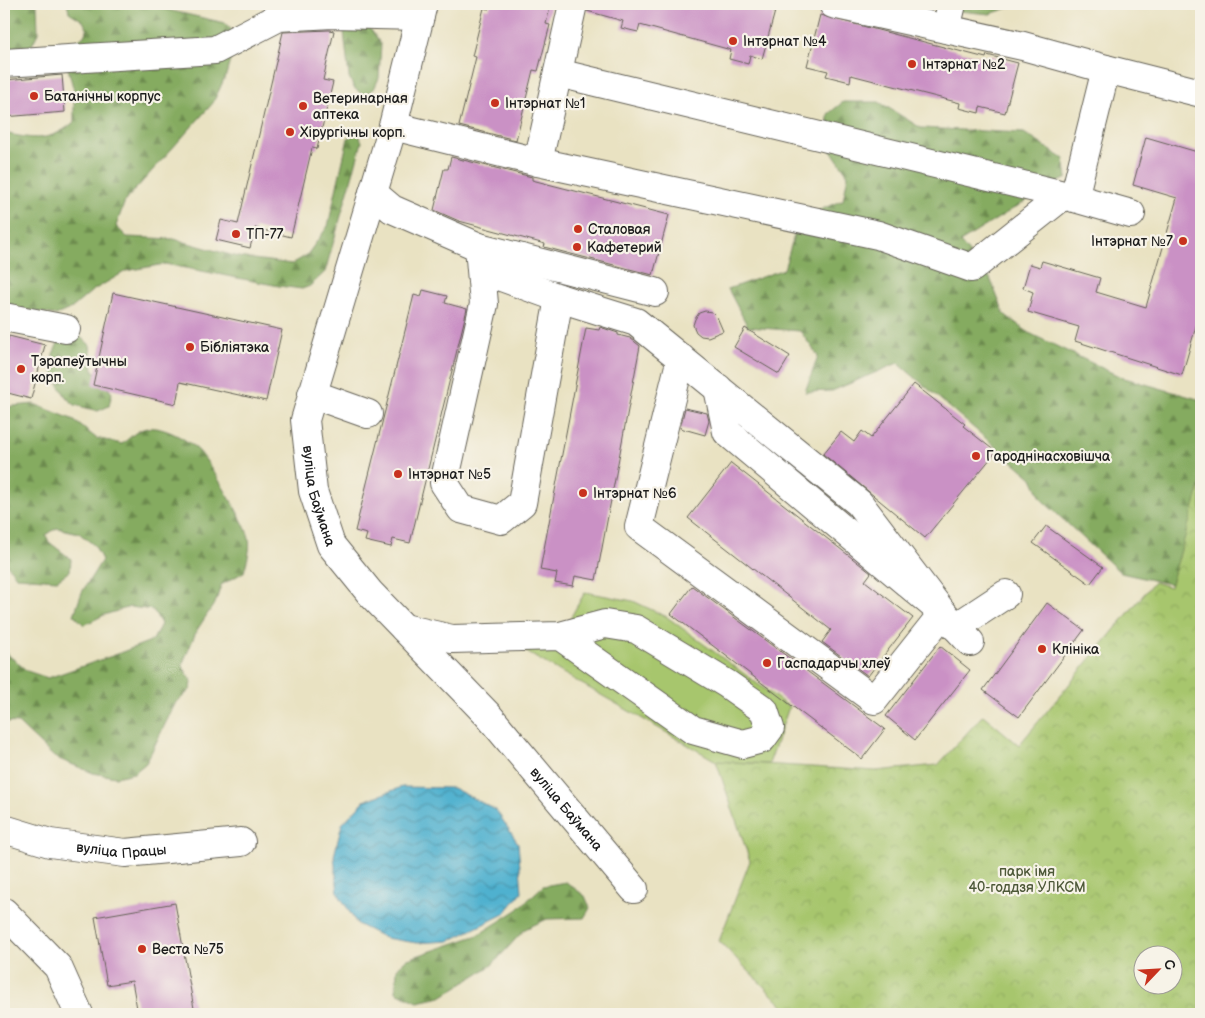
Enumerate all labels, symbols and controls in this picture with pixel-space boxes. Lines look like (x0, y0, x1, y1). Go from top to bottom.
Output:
place label: Інтэрнат №4 (743, 33, 827, 50)
marker: Інтэрнат №4 (727, 35, 739, 47)
place label: Інтэрнат №2 (922, 56, 1006, 73)
marker: Інтэрнат №2 (906, 58, 918, 70)
place label: Батанічны корпус (44, 88, 161, 105)
marker: Батанічны корпус (28, 90, 40, 102)
place label: Ветеринарная аптека (313, 90, 408, 123)
place label: Інтэрнат №1 (505, 95, 585, 112)
marker: Інтэрнат №1 (489, 97, 501, 109)
marker: Ветеринарная аптека (297, 100, 309, 112)
place label: Хірургічны корп. (300, 124, 406, 141)
marker: Хірургічны корп. (284, 126, 296, 138)
place label: Сталовая (588, 221, 651, 238)
marker: Сталовая (572, 223, 584, 235)
place label: ТП-77 (246, 226, 284, 243)
marker: ТП-77 (230, 228, 242, 240)
place label: Інтэрнат №7 (1091, 233, 1173, 250)
marker: Інтэрнат №7 (1177, 235, 1189, 247)
place label: Кафетерий (587, 239, 662, 256)
marker: Кафетерий (571, 241, 583, 253)
place label: Бібліятэка (200, 339, 270, 356)
marker: Бібліятэка (184, 341, 196, 353)
place label: Тэрапеўтычны корп. (31, 353, 127, 386)
marker: Тэрапеўтычны корп. (15, 363, 27, 375)
street label: вуліца Баўмана (299, 445, 340, 549)
place label: Гароднінасховішча (986, 448, 1111, 465)
marker: Гароднінасховішча (970, 450, 982, 462)
place label: Інтэрнат №5 (408, 466, 491, 483)
marker: Інтэрнат №5 (392, 468, 404, 480)
place label: Інтэрнат №6 (593, 485, 677, 502)
marker: Інтэрнат №6 (577, 487, 589, 499)
place label: Клініка (1052, 641, 1100, 658)
marker: Клініка (1036, 643, 1048, 655)
place label: Гаспадарчы хлеў (777, 655, 891, 672)
marker: Гаспадарчы хлеў (761, 657, 773, 669)
street label: вуліца Баўмана (527, 764, 607, 855)
street label: вуліца Працы (75, 838, 167, 862)
park label: парк імя 40-годдзя УЛКСМ (968, 863, 1086, 896)
place label: Веста №75 (152, 941, 224, 958)
marker: Веста №75 (136, 943, 148, 955)
north arrow (1132, 946, 1182, 996)
text: С (1160, 957, 1179, 973)

